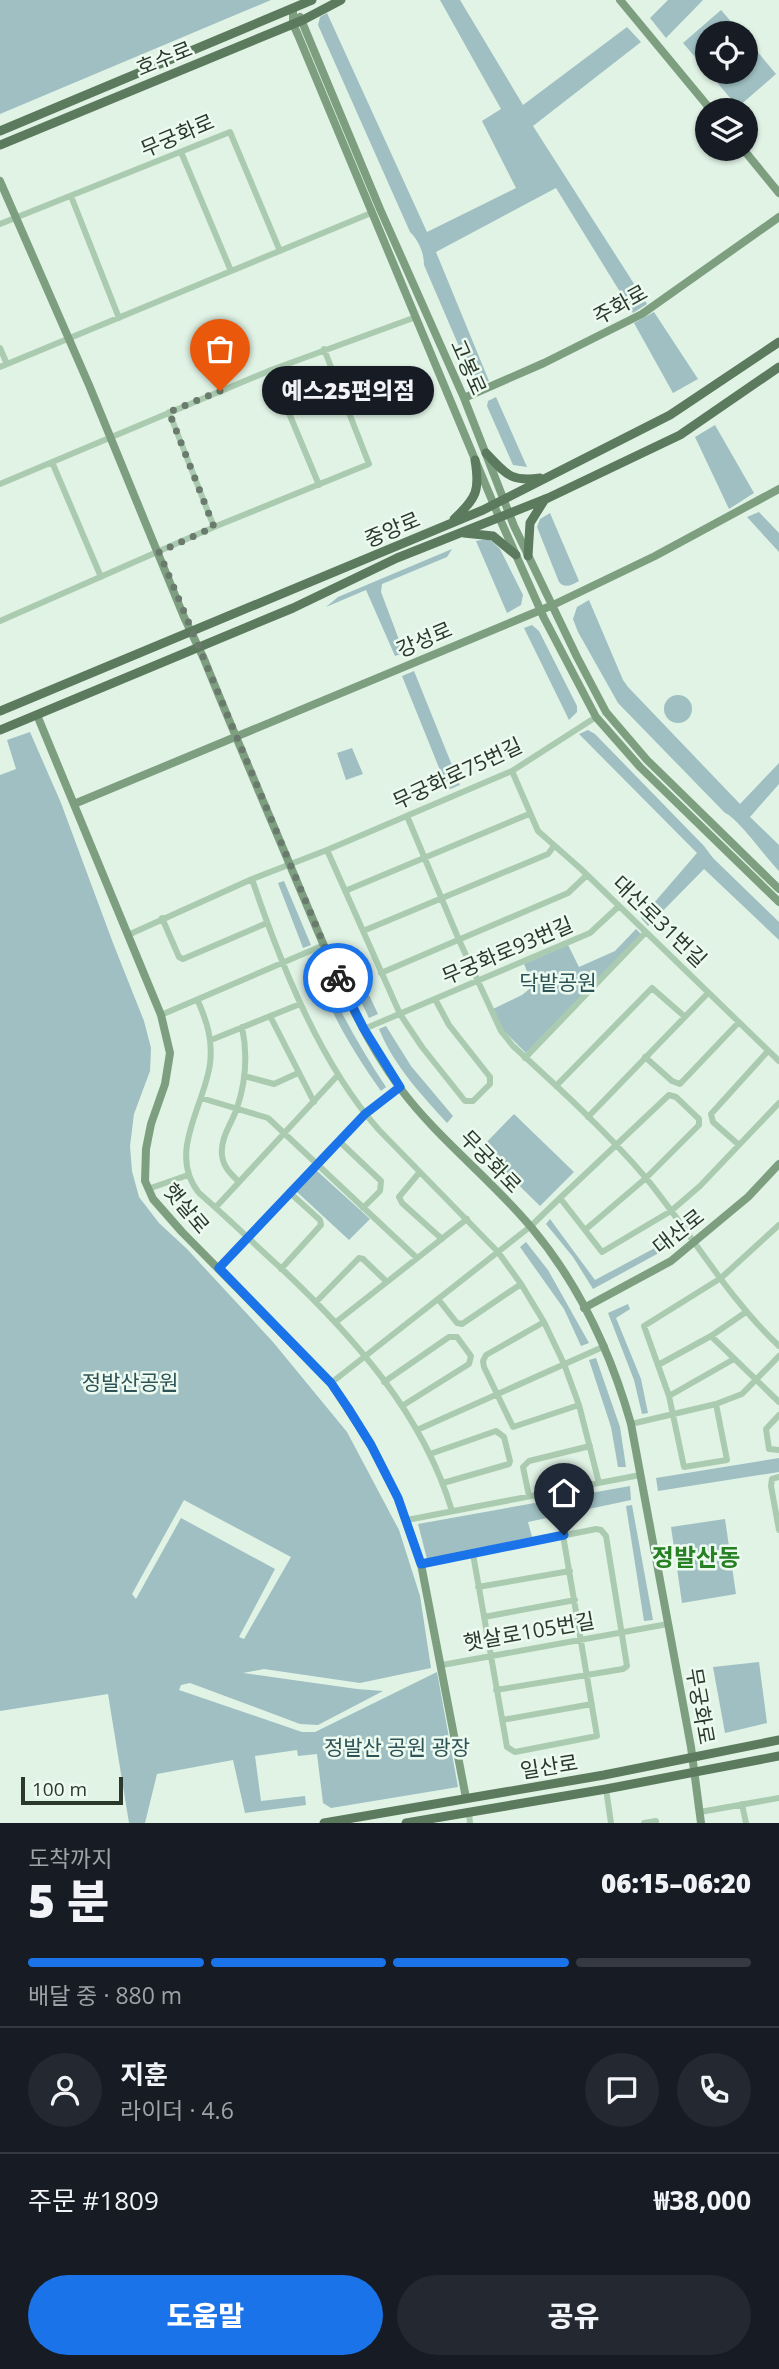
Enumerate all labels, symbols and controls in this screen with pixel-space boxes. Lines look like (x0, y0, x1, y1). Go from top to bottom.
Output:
map controls (695, 21, 758, 161)
button: locate (695, 21, 758, 84)
street label: 호수로 (132, 34, 196, 82)
button: layers (695, 98, 758, 161)
street label: 무궁화로 (136, 107, 218, 163)
street label: 주화로 (588, 278, 652, 330)
pin (190, 319, 250, 391)
icon: bag (201, 330, 239, 368)
street label: 고봉로 (444, 335, 494, 399)
callout: 예스25편의점 (262, 366, 434, 416)
text: 예스25편의점 (282, 374, 414, 406)
street label: 중앙로 (360, 505, 424, 553)
street label: 강성로 (392, 615, 456, 663)
street label: 무궁화로75번길 (388, 731, 526, 815)
street label: 대산로31번길 (607, 869, 713, 973)
street label: 무궁화로93번길 (437, 910, 577, 990)
courier (303, 943, 373, 1013)
icon: bike (319, 959, 357, 997)
park label: 닥밭공원 (519, 968, 597, 996)
street label: 무궁화로 (454, 1123, 528, 1199)
street label: 햇살로 (158, 1177, 216, 1239)
street label: 대산로 (647, 1202, 709, 1260)
park label: 정발산공원 (82, 1368, 178, 1396)
pin (534, 1463, 594, 1535)
icon: home (545, 1474, 583, 1512)
district label: 정발산동 (652, 1540, 740, 1573)
street label: 햇살로105번길 (461, 1606, 597, 1656)
street label: 무궁화로 (681, 1666, 721, 1746)
park label: 정발산 공원 광장 (324, 1733, 470, 1761)
street label: 일산로 (518, 1748, 580, 1784)
scale bar (21, 1774, 122, 1806)
text: 100 m (32, 1776, 87, 1802)
text: 도착까지 (28, 1842, 113, 1874)
text: 06:15–06:20 (601, 1865, 751, 1901)
text: 5 분 (28, 1869, 109, 1931)
text: 배달 중 · 880 m (28, 1979, 182, 2011)
button: person (28, 2053, 102, 2127)
button: chat (585, 2053, 659, 2127)
button: phone (677, 2053, 751, 2127)
text: 지훈 (120, 2056, 168, 2092)
text: 라이더 · 4.6 (120, 2094, 234, 2126)
text: 주문 #1809 (28, 2182, 159, 2218)
text: ₩38,000 (654, 2182, 751, 2218)
button: 도움말 (28, 2275, 383, 2355)
button: 공유 (397, 2275, 751, 2355)

